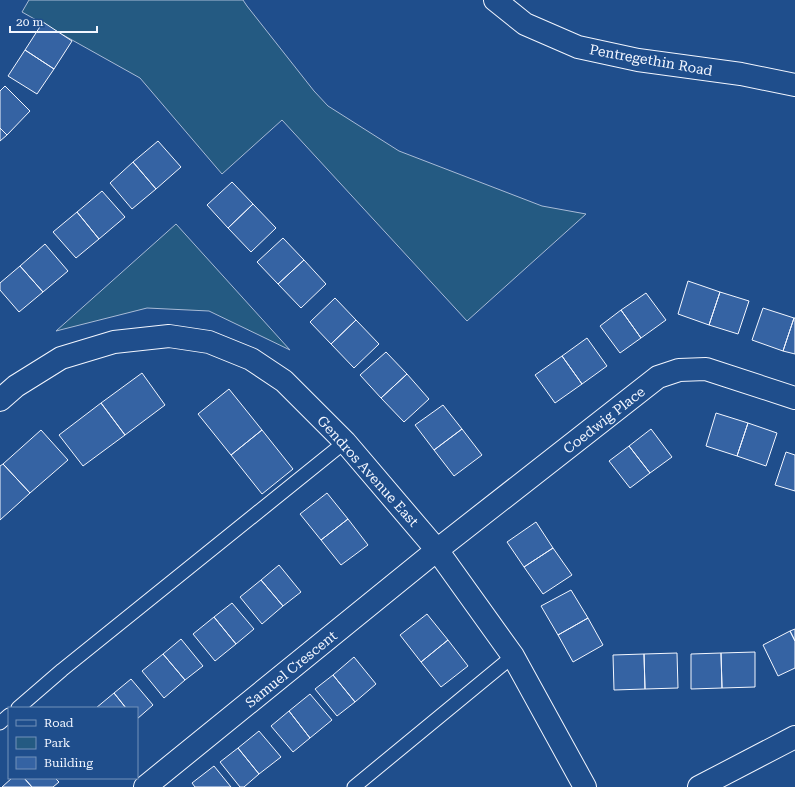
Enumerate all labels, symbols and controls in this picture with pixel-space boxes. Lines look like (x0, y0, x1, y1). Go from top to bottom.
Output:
scale bar (10, 8, 97, 34)
text: 20 m (16, 15, 43, 29)
street label: Pentregethin Road (588, 41, 714, 79)
street label: Coedwig Place (560, 383, 648, 457)
street label: Gendros Avenue East (314, 412, 422, 530)
street label: Samuel Crescent (242, 627, 340, 711)
legend (8, 707, 138, 779)
text: Road (44, 716, 74, 730)
text: Park (44, 736, 71, 750)
text: Building (44, 756, 93, 770)

